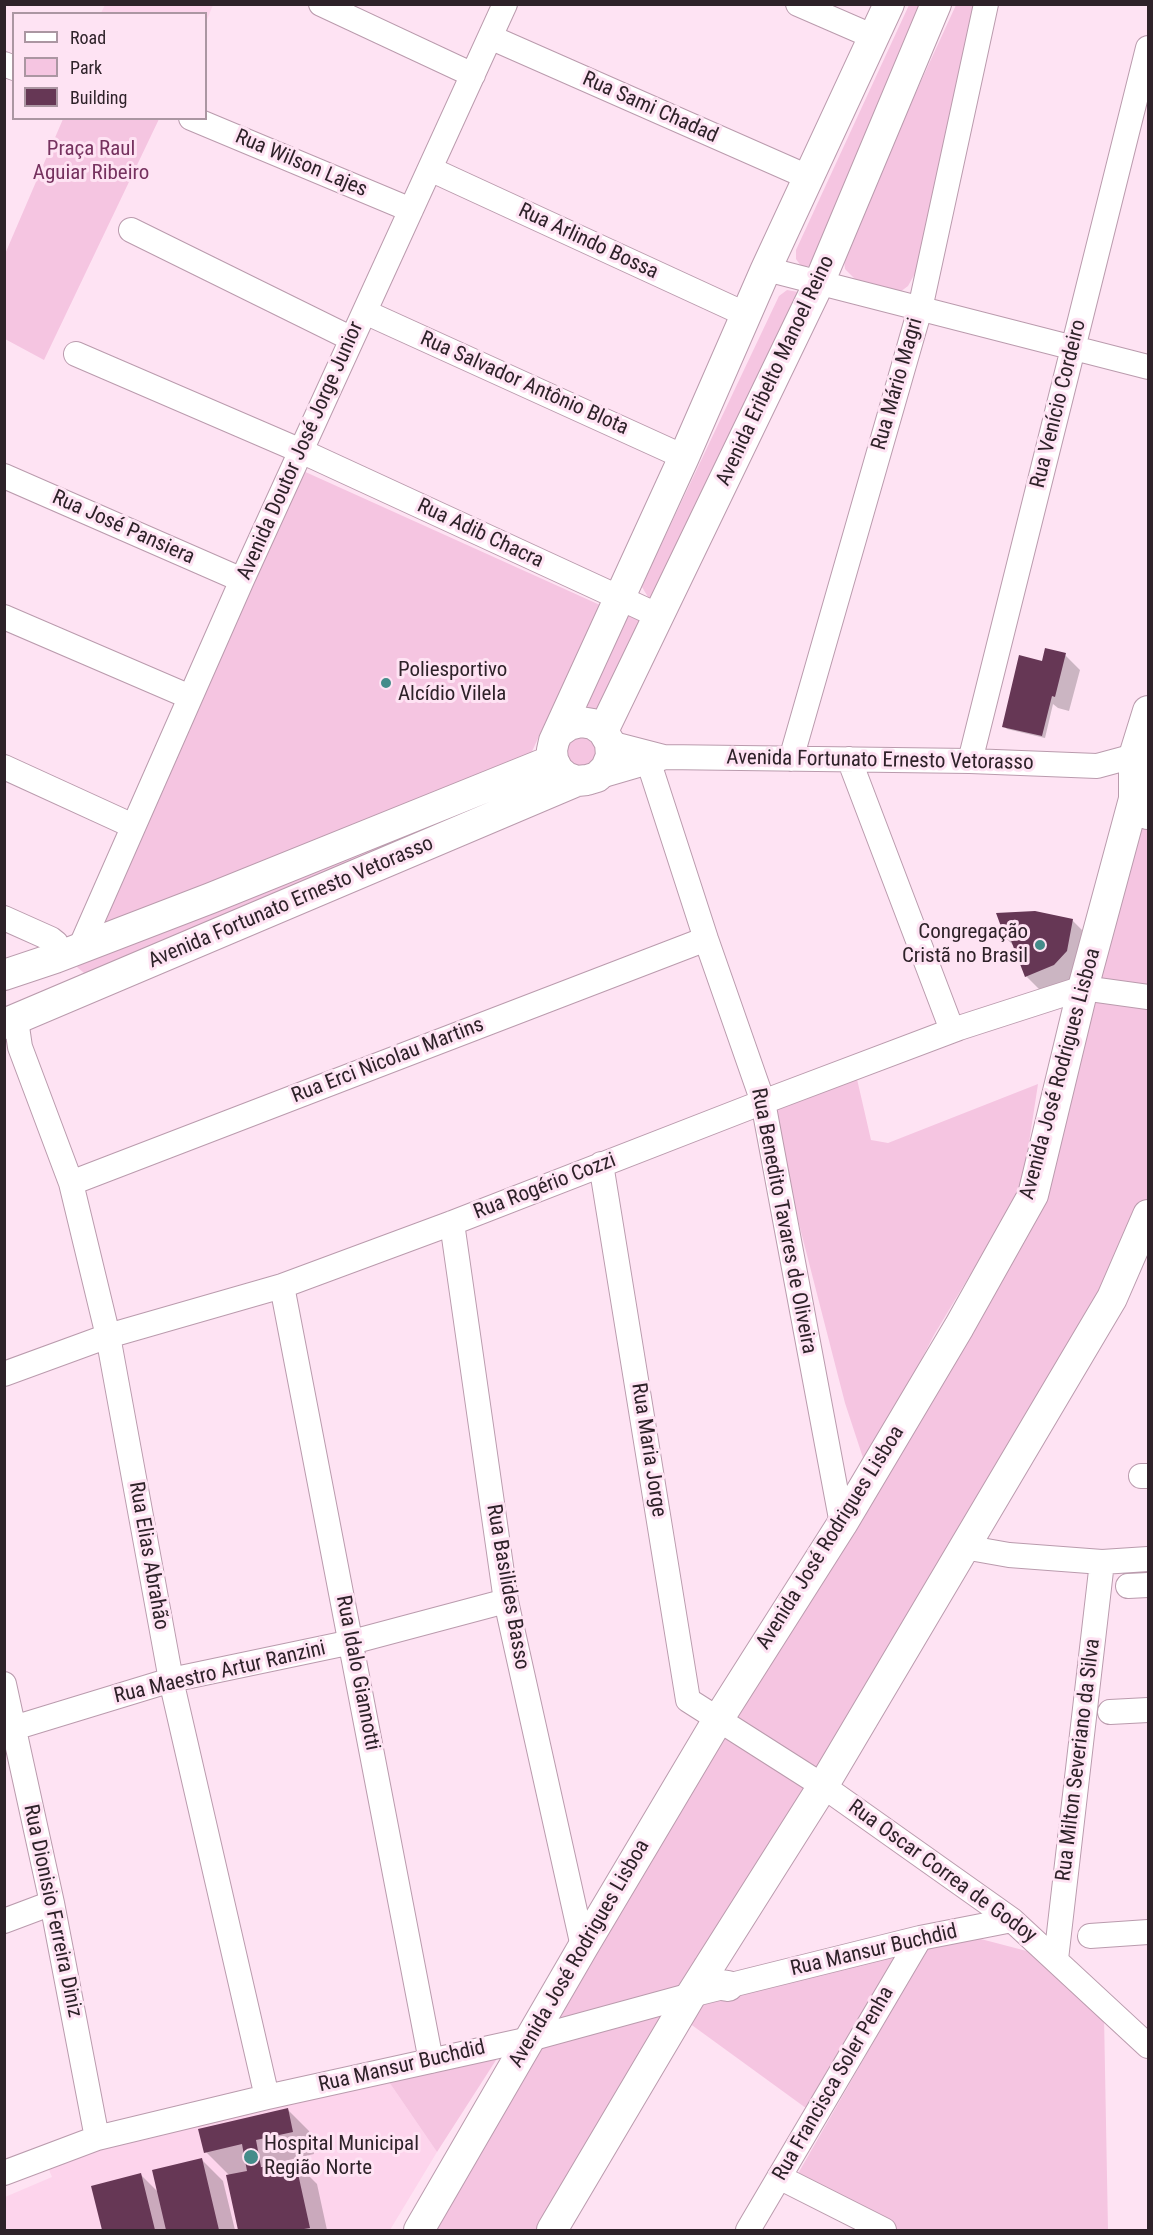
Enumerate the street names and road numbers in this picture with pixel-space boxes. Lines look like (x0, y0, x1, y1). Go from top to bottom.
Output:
street label: Rua Sami Chadad (578, 67, 722, 149)
street label: Rua Wilson Lajes (231, 125, 371, 203)
street label: Rua Arlindo Bossa (514, 199, 662, 285)
street label: Avenida Eribelto Manoel Reino (711, 252, 841, 490)
street label: Rua Mário Magri (867, 315, 929, 453)
street label: Rua Venício Cordeiro (1026, 317, 1092, 491)
street label: Avenida Doutor José Jorge Junior (233, 318, 369, 584)
street label: Rua Salvador Antônio Blota (416, 327, 632, 441)
street label: Rua José Pansiera (48, 485, 198, 571)
street label: Rua Adib Chacra (413, 494, 547, 574)
street label: Avenida Fortunato Ernesto Vetorasso (726, 746, 1034, 776)
street label: Avenida Fortunato Ernesto Vetorasso (145, 831, 437, 975)
street label: Avenida José Rodrigues Lisboa (1015, 946, 1107, 1202)
street label: Rua Erci Nicolau Martins (288, 1013, 488, 1109)
street label: Rua Benedito Tavares de Oliveira (745, 1086, 821, 1356)
street label: Rua Rogério Cozzi (470, 1148, 620, 1226)
street label: Rua Maria Jorge (625, 1381, 671, 1519)
street label: Avenida José Rodrigues Lisboa (752, 1422, 910, 1654)
street label: Rua Elias Abrahão (123, 1480, 173, 1632)
street label: Rua Basilides Basso (480, 1502, 534, 1672)
street label: Rua Idalo Giannotti (330, 1593, 384, 1753)
street label: Rua Maestro Artur Ranzini (112, 1636, 328, 1710)
street label: Rua Milton Severiano da Silva (1052, 1637, 1106, 1883)
street label: Rua Oscar Correa de Godoy (843, 1795, 1041, 1949)
street label: Rua Dionisio Ferreira Diniz (17, 1802, 87, 2020)
street label: Avenida José Rodrigues Lisboa (504, 1836, 656, 2072)
street label: Rua Mansur Buchdid (788, 1920, 960, 1982)
street label: Rua Francisca Soler Penha (768, 1982, 900, 2186)
street label: Rua Mansur Buchdid (316, 2036, 488, 2098)

